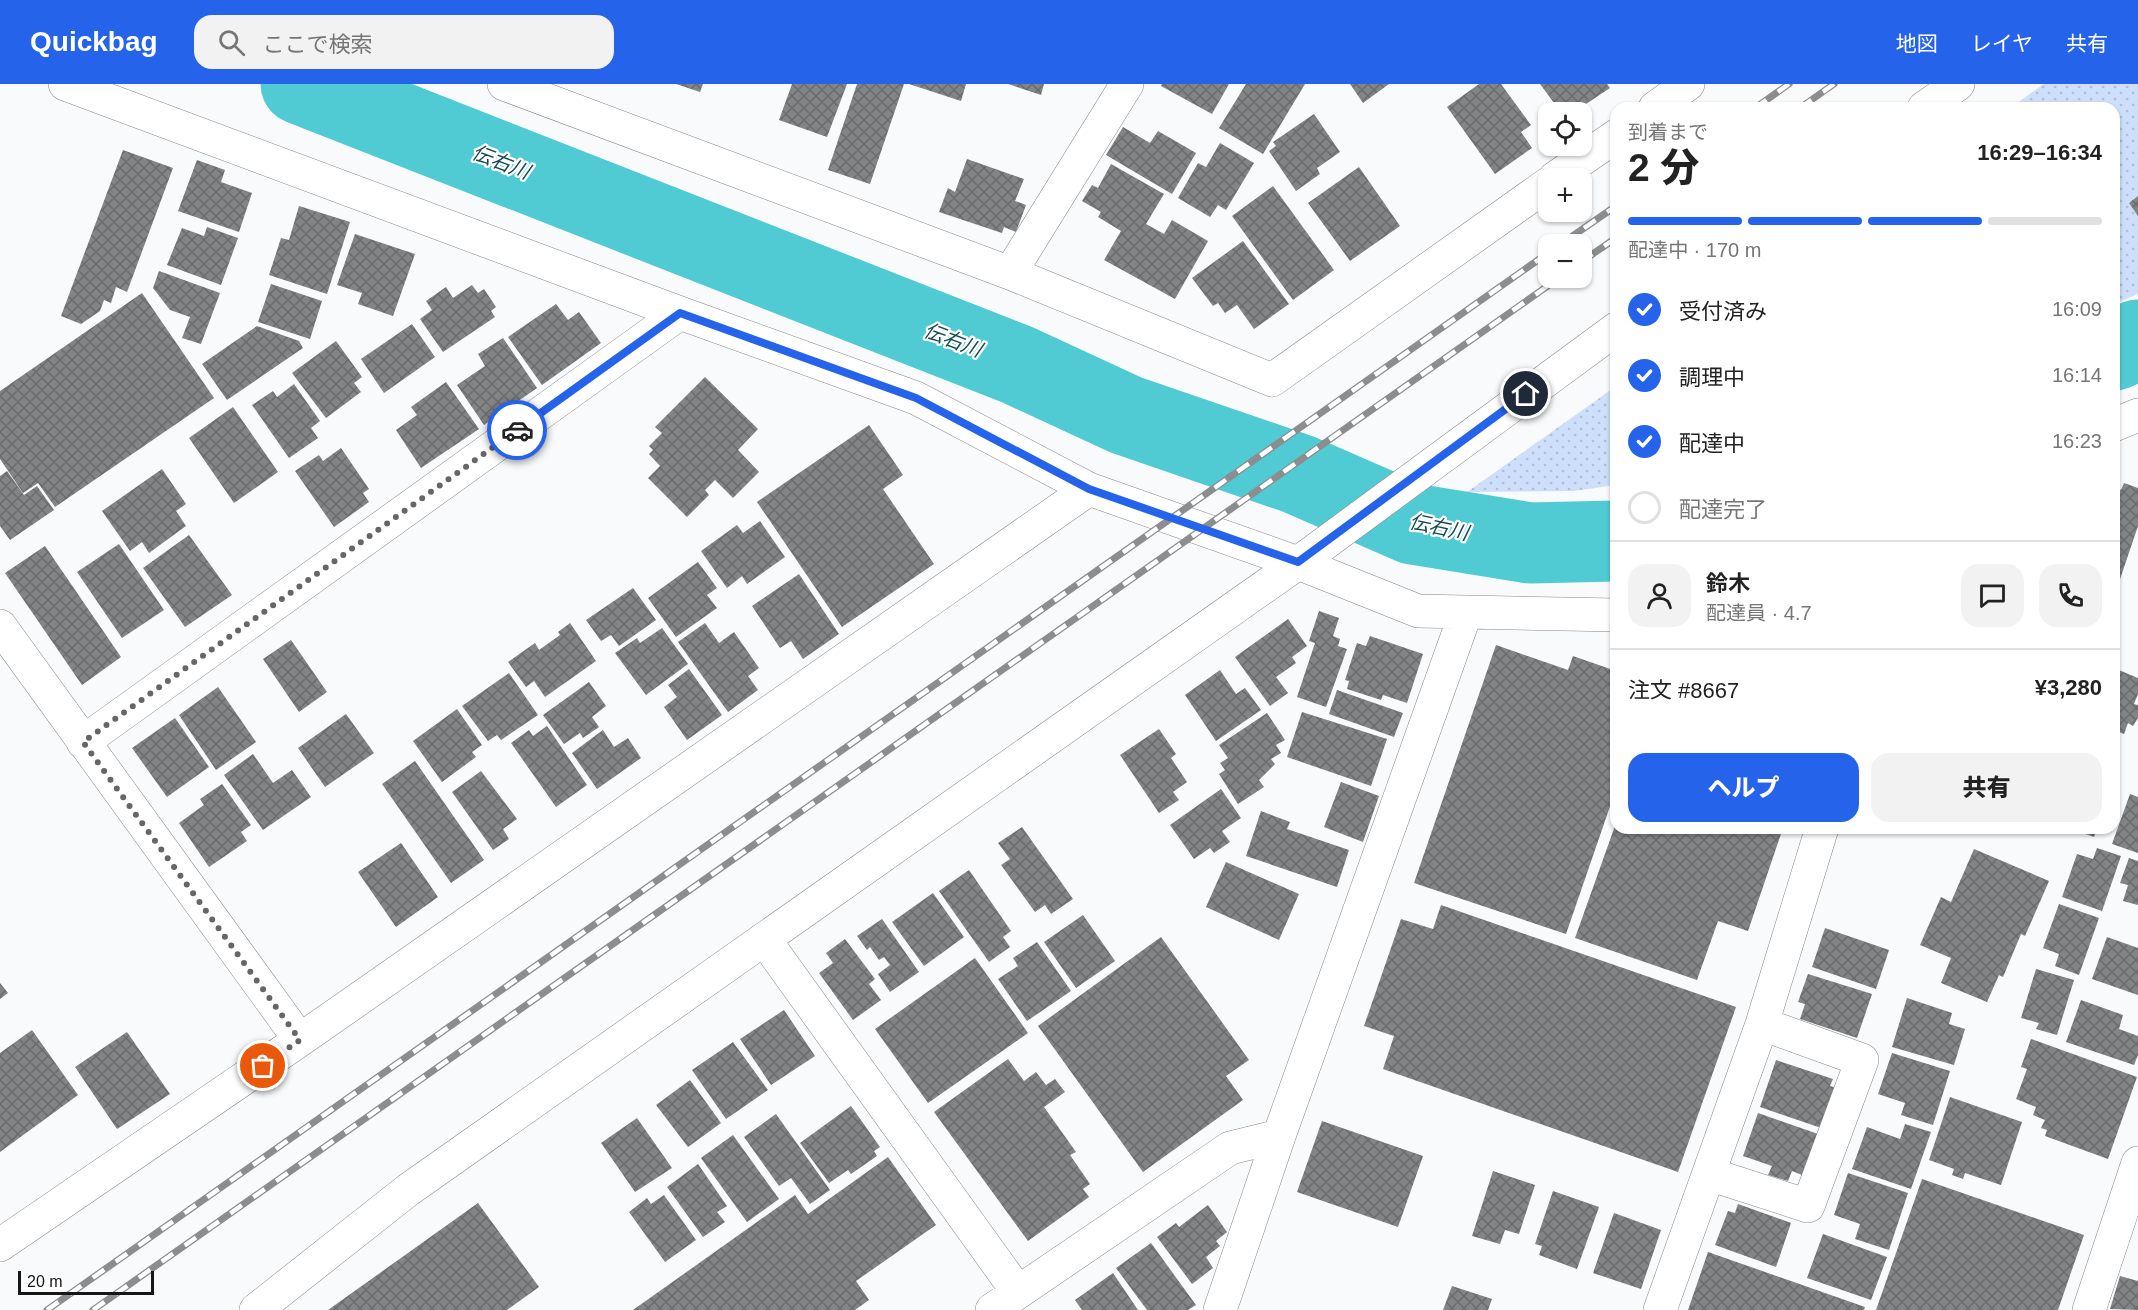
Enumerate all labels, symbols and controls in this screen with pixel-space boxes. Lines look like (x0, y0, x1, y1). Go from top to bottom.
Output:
search box (194, 15, 614, 69)
text: Quickbag (30, 26, 158, 57)
icon: search (215, 26, 248, 59)
text: ここで検索 (263, 32, 373, 57)
text: 地図 (1896, 32, 1938, 55)
text: レイヤ (1971, 32, 2033, 55)
text: 共有 (2066, 32, 2108, 55)
map controls (1538, 102, 1592, 288)
button: locate (1538, 102, 1592, 156)
text: 到着まで (1628, 121, 1708, 143)
text: 16:29–16:34 (1977, 140, 2102, 165)
water label: 伝右川 (469, 141, 535, 184)
text: 2 分 (1628, 146, 1700, 189)
button: + (1538, 168, 1592, 222)
button: − (1538, 234, 1592, 288)
text: 配達中 · 170 m (1628, 239, 1761, 261)
icon: check (1628, 293, 1661, 326)
text: 16:09 (2052, 298, 2102, 320)
text: 受付済み (1679, 299, 1767, 324)
water label: 伝右川 (921, 319, 987, 362)
icon: check (1628, 359, 1661, 392)
text: 16:14 (2052, 364, 2102, 386)
text: 調理中 (1679, 365, 1745, 390)
pin (1500, 368, 1551, 419)
icon: home (1509, 377, 1542, 410)
courier (487, 400, 547, 460)
icon: car (501, 414, 534, 447)
icon: check (1628, 425, 1661, 458)
text: 16:23 (2052, 430, 2102, 452)
text: 配達中 (1679, 431, 1745, 456)
text: 配達完了 (1679, 497, 1767, 522)
water label: 伝右川 (1407, 510, 1473, 544)
button: person (1628, 564, 1691, 627)
button: chat (1961, 564, 2024, 627)
button: phone (2039, 564, 2102, 627)
text: 鈴木 (1706, 571, 1750, 596)
text: 配達員 · 4.7 (1706, 602, 1812, 624)
text: ¥3,280 (2035, 675, 2102, 700)
text: 注文 #8667 (1628, 678, 1739, 703)
button: ヘルプ (1628, 753, 1859, 822)
button: 共有 (1871, 753, 2102, 822)
pin (237, 1040, 288, 1091)
icon: bag (246, 1049, 279, 1082)
scale bar (18, 1268, 154, 1296)
text: 20 m (27, 1273, 63, 1290)

